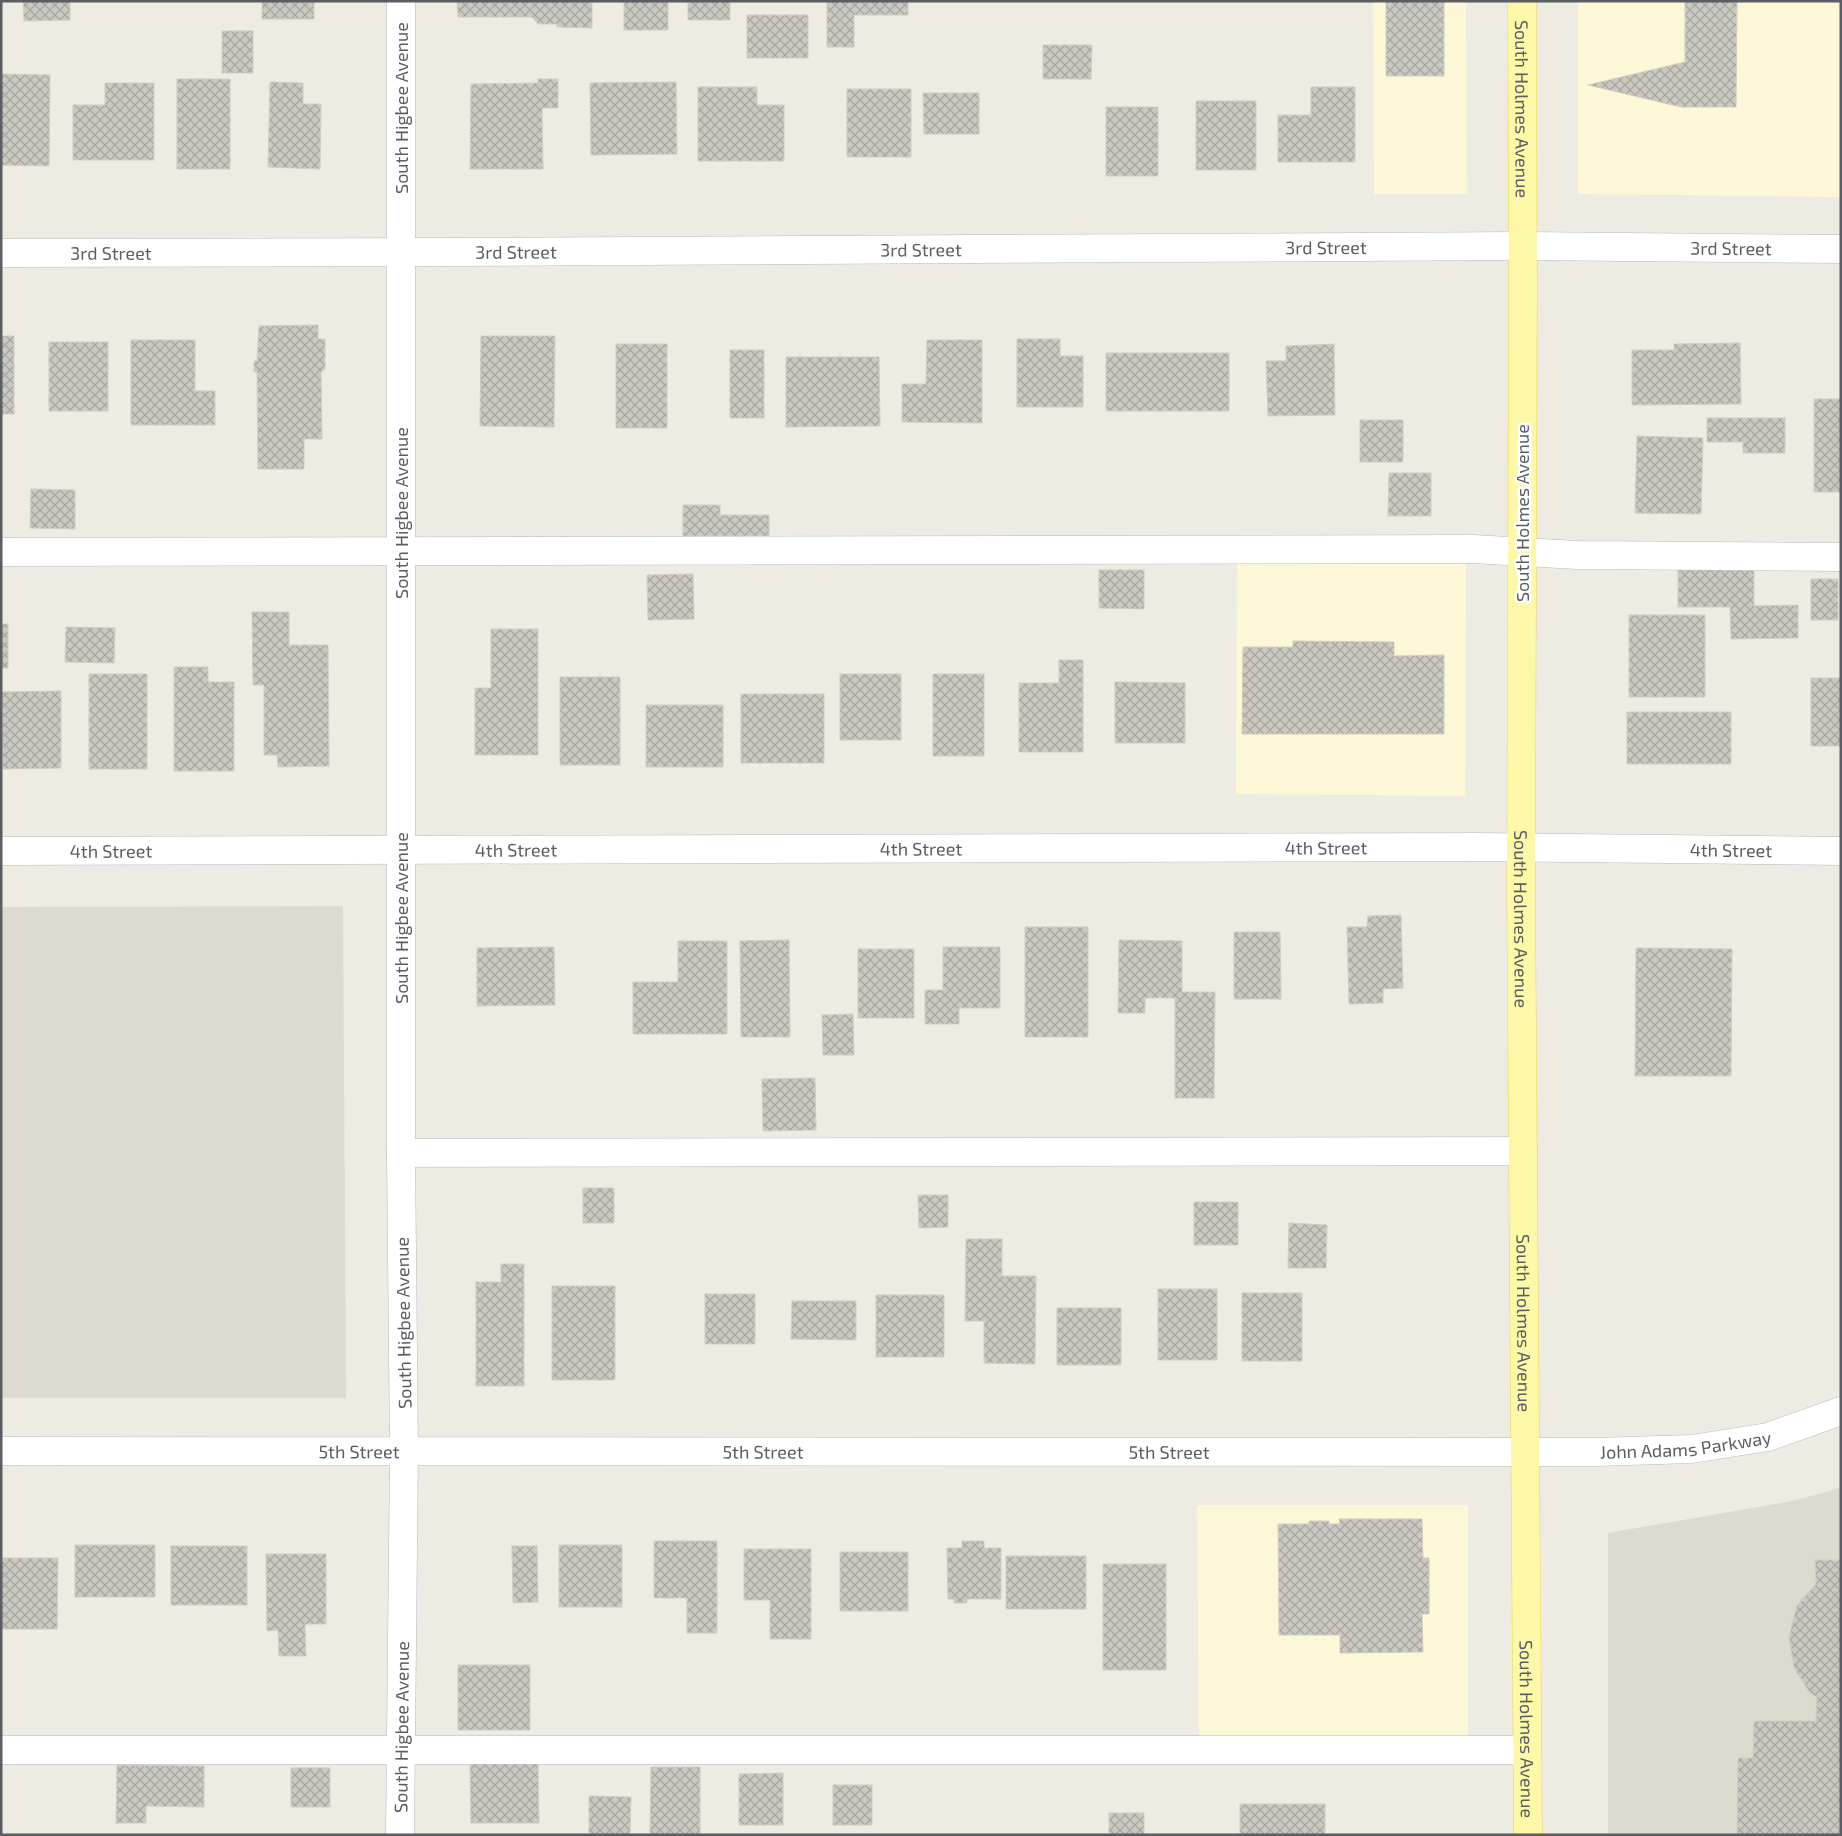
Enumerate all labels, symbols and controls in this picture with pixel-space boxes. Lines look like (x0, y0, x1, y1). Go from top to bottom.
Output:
street label: South Holmes Avenue (1511, 20, 1534, 198)
street label: South Higbee Avenue (390, 22, 412, 194)
street label: 3rd Street (1285, 236, 1367, 258)
street label: 3rd Street (1690, 237, 1772, 259)
street label: 3rd Street (880, 238, 962, 261)
street label: 3rd Street (475, 240, 557, 263)
street label: 3rd Street (70, 242, 152, 264)
street label: South Holmes Avenue (1511, 424, 1533, 602)
street label: South Higbee Avenue (390, 427, 412, 599)
street label: South Holmes Avenue (1510, 830, 1533, 1008)
street label: South Higbee Avenue (390, 832, 412, 1004)
street label: 4th Street (1285, 836, 1367, 859)
street label: 4th Street (880, 837, 962, 860)
street label: 4th Street (475, 838, 557, 861)
street label: 4th Street (1690, 838, 1772, 861)
street label: 4th Street (70, 840, 152, 862)
street label: South Holmes Avenue (1513, 1234, 1536, 1412)
street label: South Higbee Avenue (391, 1237, 415, 1409)
street label: John Adams Parkway (1599, 1426, 1773, 1463)
street label: 5th Street (318, 1440, 400, 1462)
street label: 5th Street (722, 1440, 804, 1463)
street label: 5th Street (1128, 1441, 1210, 1463)
street label: South Holmes Avenue (1516, 1640, 1539, 1818)
street label: South Higbee Avenue (389, 1641, 413, 1813)

